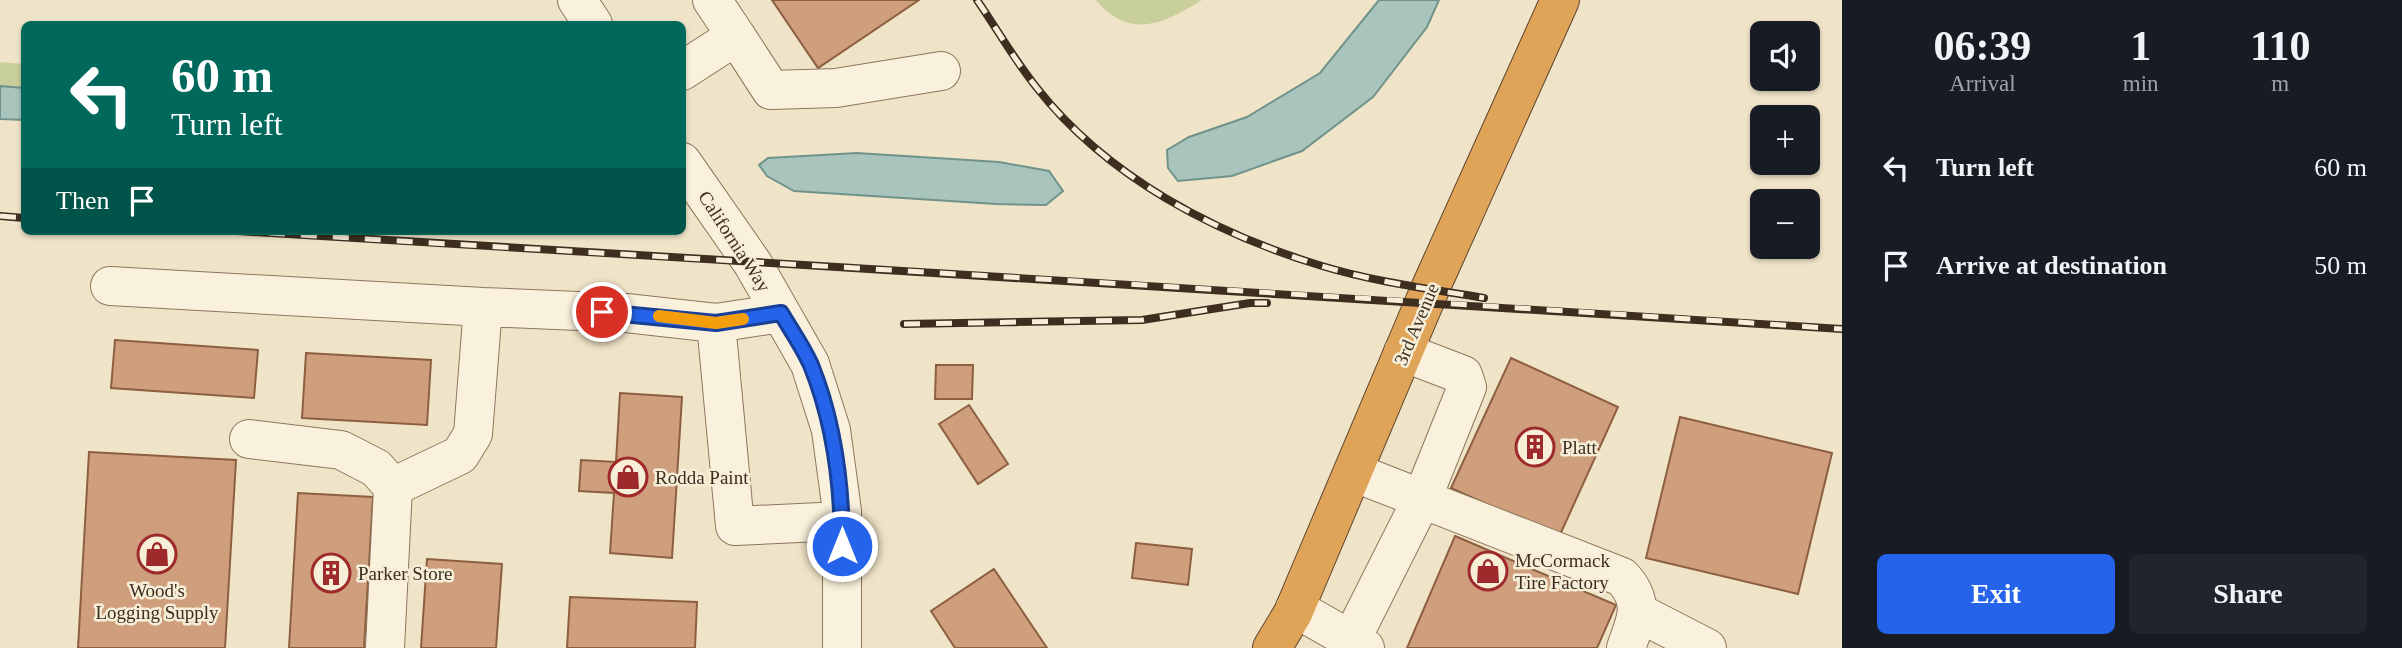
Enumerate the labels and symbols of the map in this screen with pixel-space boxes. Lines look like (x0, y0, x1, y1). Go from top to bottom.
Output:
street label: California Way (694, 187, 775, 296)
street label: 3rd Avenue (1390, 280, 1443, 368)
pin (572, 282, 632, 342)
building icon: Platt (1514, 426, 1556, 468)
place label: Platt (1562, 437, 1598, 458)
shop icon: Rodda Paint (607, 456, 649, 498)
place label: Rodda Paint (655, 467, 749, 488)
position arrow (805, 509, 879, 583)
shop icon: Wood's Logging Supply (136, 533, 178, 575)
shop icon: McCormack Tire Factory (1467, 550, 1509, 592)
place label: McCormack Tire Factory (1515, 550, 1610, 593)
building icon: Parker Store (310, 552, 352, 594)
place label: Parker Store (358, 563, 452, 584)
place label: Wood's Logging Supply (96, 580, 219, 623)

